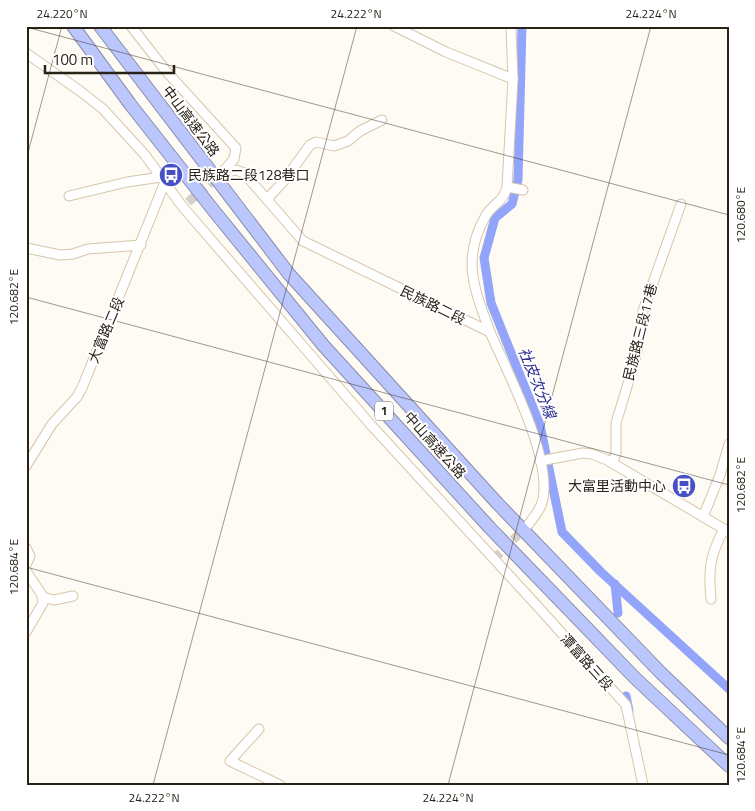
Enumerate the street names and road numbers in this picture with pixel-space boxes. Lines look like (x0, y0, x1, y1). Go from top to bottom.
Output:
street label: 中山高速公路 (158, 81, 225, 161)
street label: 民族路二段 (397, 280, 469, 329)
street label: 民族路三段17巷 (617, 281, 662, 383)
street label: 大富路二段 (82, 293, 129, 366)
road number: 1 (375, 402, 393, 421)
street label: 中山高速公路 (399, 406, 471, 483)
street label: 潭富路三段 (556, 629, 619, 695)

